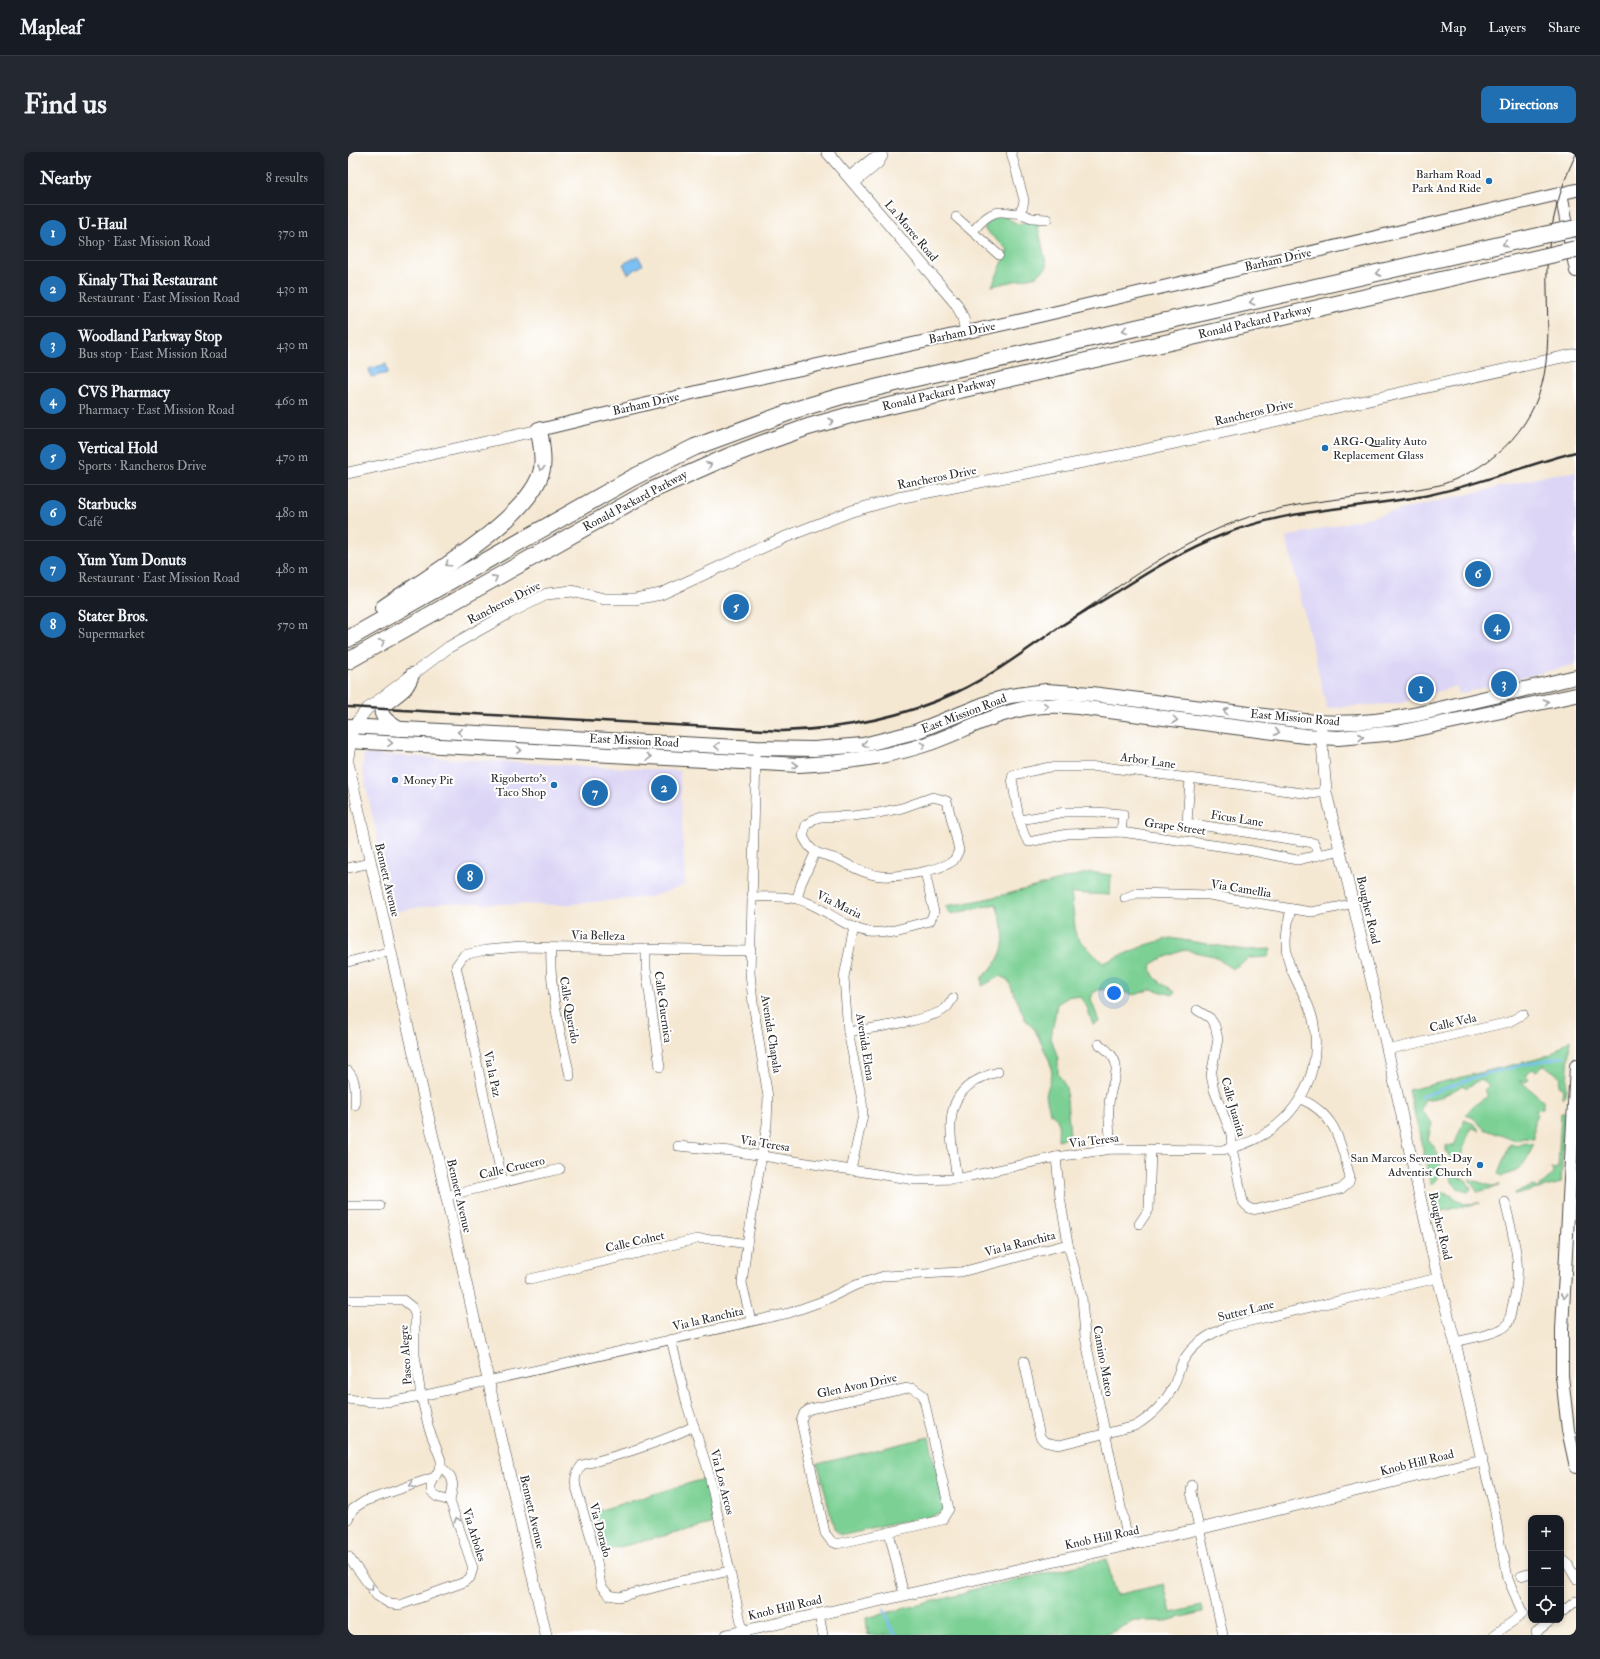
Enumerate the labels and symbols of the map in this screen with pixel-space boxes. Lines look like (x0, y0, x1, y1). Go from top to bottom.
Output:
place label: Barham Road Park And Ride (1412, 167, 1481, 196)
marker: Barham Road Park And Ride (1484, 176, 1494, 186)
street label: La Moree Road (881, 197, 941, 265)
one-way arrow (1502, 239, 1509, 248)
street label: Barham Drive (1243, 245, 1313, 275)
one-way arrow (1375, 268, 1382, 276)
one-way arrow (1249, 297, 1255, 305)
street label: Ronald Packard Parkway (1197, 301, 1314, 342)
street label: Barham Drive (927, 319, 997, 347)
one-way arrow (1122, 326, 1128, 334)
street label: Ronald Packard Parkway (881, 373, 998, 414)
street label: Barham Drive (611, 389, 681, 419)
street label: Rancheros Drive (1213, 397, 1295, 429)
one-way arrow (827, 417, 834, 425)
place label: ARG-Quality Auto Replacement Glass (1332, 434, 1427, 463)
marker: ARG-Quality Auto Replacement Glass (1320, 443, 1330, 453)
one-way arrow (705, 461, 712, 469)
street label: Rancheros Drive (896, 463, 978, 493)
one-way arrow (537, 465, 546, 471)
street label: Ronald Packard Parkway (580, 467, 690, 535)
one-way arrow (445, 559, 452, 566)
pin: 6 (1465, 559, 1491, 589)
one-way arrow (491, 576, 498, 583)
street label: Rancheros Drive (465, 578, 543, 628)
pin: 5 (723, 592, 749, 622)
pin: 4 (1484, 612, 1510, 642)
one-way arrow (378, 640, 385, 647)
pin: 3 (1491, 669, 1517, 699)
pin: 1 (1408, 674, 1434, 704)
street label: East Mission Road (919, 691, 1009, 737)
one-way arrow (1543, 698, 1549, 706)
one-way arrow (1043, 702, 1049, 711)
one-way arrow (1223, 707, 1229, 716)
street label: East Mission Road (1250, 707, 1340, 729)
one-way arrow (1172, 715, 1178, 724)
one-way arrow (457, 728, 463, 737)
one-way arrow (1274, 728, 1280, 737)
street label: East Mission Road (589, 731, 679, 751)
one-way arrow (1358, 733, 1364, 741)
one-way arrow (387, 739, 393, 748)
one-way arrow (862, 739, 869, 748)
one-way arrow (919, 741, 926, 750)
one-way arrow (714, 742, 720, 751)
one-way arrow (516, 746, 522, 755)
street label: Arbor Lane (1118, 750, 1177, 772)
one-way arrow (646, 753, 652, 762)
one-way arrow (792, 761, 798, 769)
place label: Rigoberto's Taco Shop (491, 771, 546, 800)
place label: Money Pit (403, 773, 453, 788)
pin: 2 (651, 773, 677, 803)
marker: Money Pit (390, 775, 400, 785)
pin: 7 (582, 778, 608, 808)
marker: Rigoberto's Taco Shop (549, 780, 559, 790)
street label: Ficus Lane (1210, 807, 1264, 831)
street label: Grape Street (1143, 815, 1207, 839)
street label: Bennett Avenue (371, 842, 403, 918)
pin: 8 (457, 862, 483, 892)
street label: Bougher Road (1353, 875, 1383, 945)
street label: Via Camellia (1210, 877, 1274, 901)
street label: Via Maria (814, 888, 865, 923)
street label: Via Belleza (571, 928, 626, 944)
street label: Calle Guernica (651, 970, 676, 1045)
street label: Calle Querido (556, 975, 582, 1045)
your location (1104, 983, 1124, 1003)
street label: Avenida Chapala (757, 993, 785, 1075)
street label: Calle Vela (1428, 1010, 1479, 1036)
street label: Avenida Elena (852, 1011, 878, 1083)
street label: Via la Paz (480, 1049, 504, 1099)
street label: Calle Juanita (1217, 1076, 1249, 1140)
street label: Via Teresa (1068, 1130, 1121, 1151)
street label: Via Teresa (739, 1133, 792, 1155)
place label: San Marcos Seventh-Day Adventist Church (1351, 1151, 1473, 1180)
street label: Calle Crucero (478, 1153, 546, 1183)
street label: Bennett Avenue (443, 1158, 475, 1234)
marker: San Marcos Seventh-Day Adventist Church (1475, 1160, 1485, 1170)
street label: Bougher Road (1425, 1191, 1455, 1261)
street label: Calle Colnet (604, 1228, 666, 1256)
street label: Via la Ranchita (983, 1228, 1058, 1260)
one-way arrow (1559, 1293, 1568, 1299)
street label: Sutter Lane (1216, 1297, 1276, 1325)
street label: Via la Ranchita (671, 1303, 746, 1334)
street label: Paseo Alegre (396, 1324, 416, 1386)
street label: Camino Mateo (1089, 1324, 1117, 1398)
street label: Glen Avon Drive (816, 1370, 898, 1402)
street label: Knob Hill Road (1379, 1447, 1456, 1479)
street label: Via Los Arcos (707, 1448, 737, 1516)
street label: Bennett Avenue (516, 1474, 548, 1550)
one-way arrow (408, 1480, 415, 1489)
street label: Via Dorado (586, 1501, 615, 1559)
street label: Via Arboles (459, 1507, 489, 1563)
one-way arrow (453, 1517, 462, 1524)
street label: Knob Hill Road (1064, 1523, 1141, 1553)
one-way arrow (366, 1584, 374, 1591)
street label: Knob Hill Road (747, 1592, 824, 1624)

